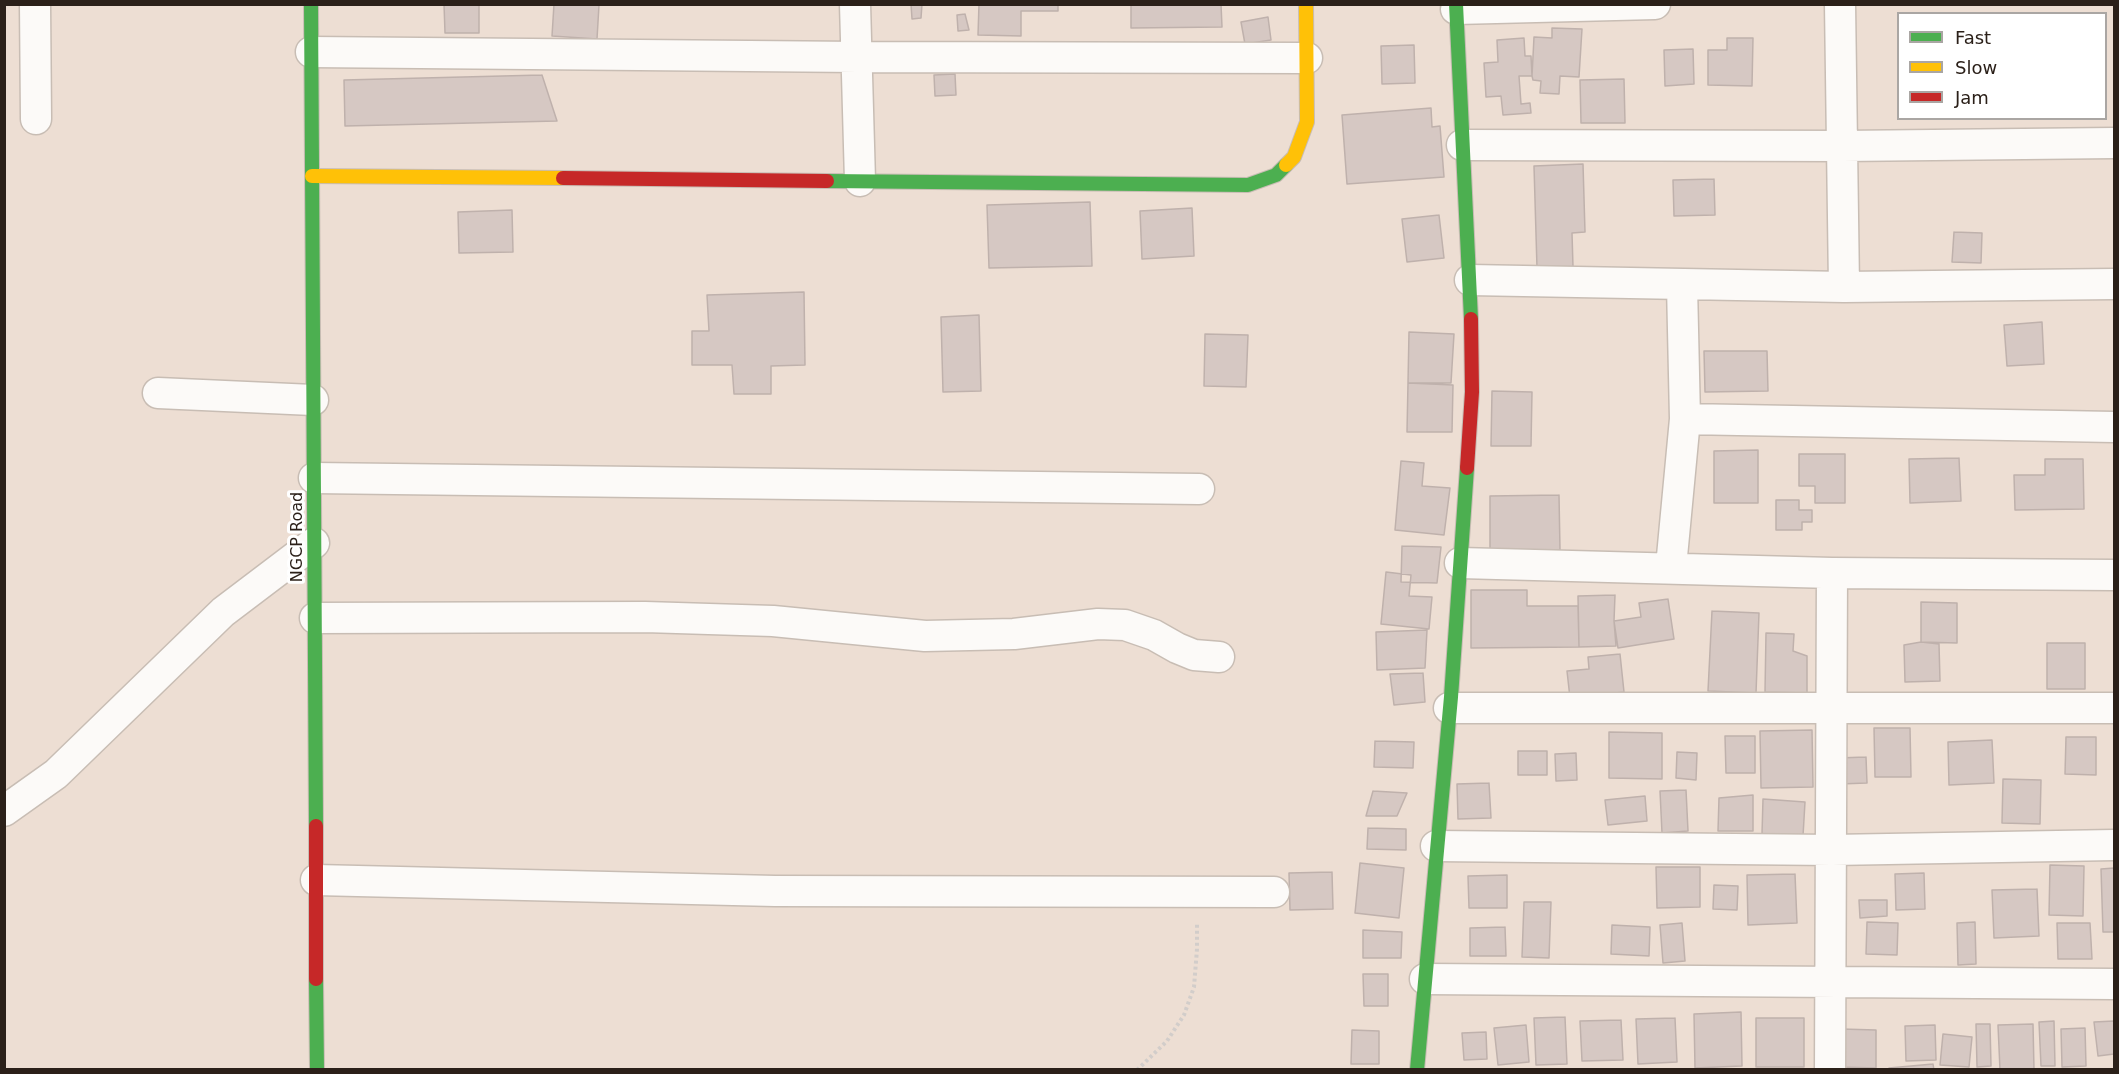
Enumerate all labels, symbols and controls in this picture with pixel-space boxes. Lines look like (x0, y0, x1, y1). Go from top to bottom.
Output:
legend (1897, 12, 2107, 120)
text: Fast (1955, 27, 1991, 48)
text: Slow (1955, 57, 1997, 78)
text: Jam (1955, 87, 1989, 108)
street label: NGCP Road (288, 492, 308, 582)

